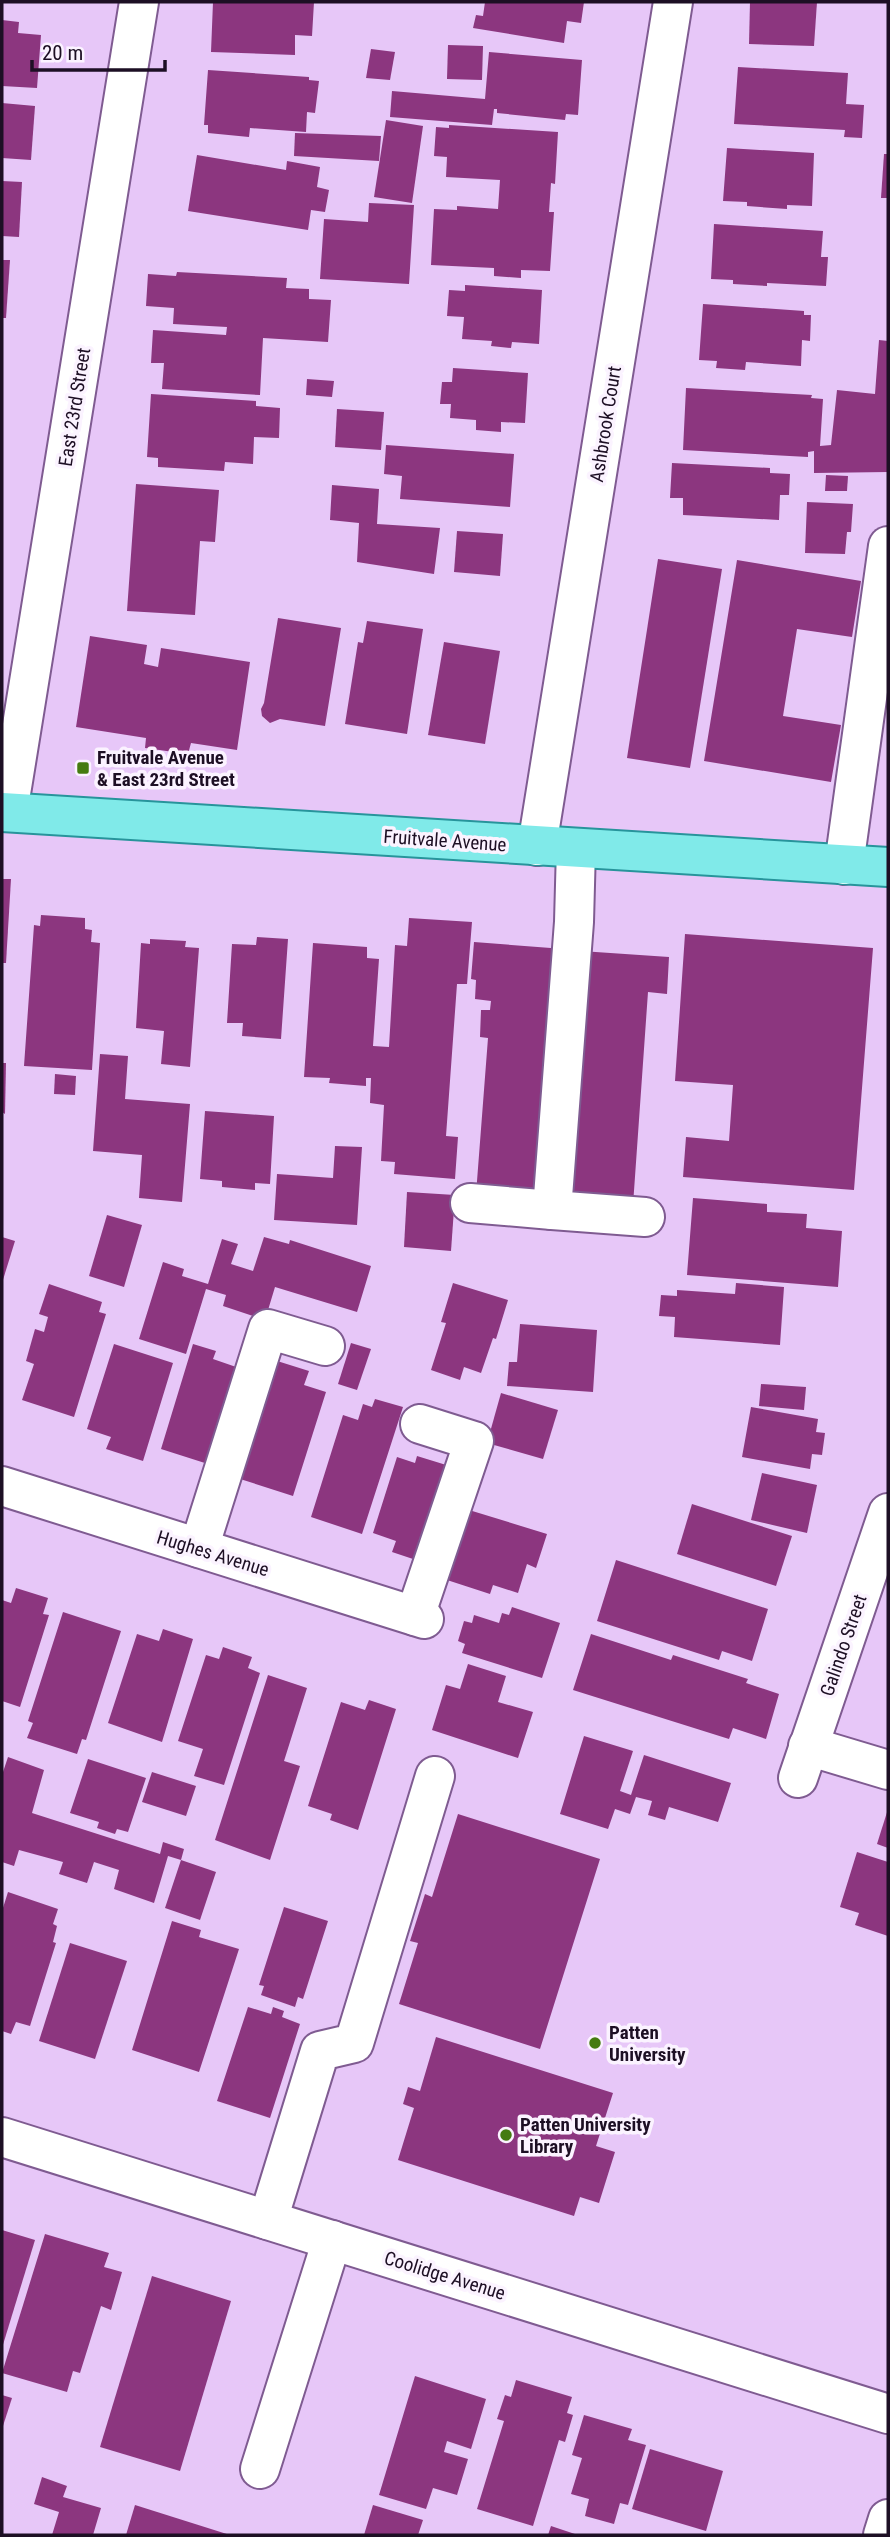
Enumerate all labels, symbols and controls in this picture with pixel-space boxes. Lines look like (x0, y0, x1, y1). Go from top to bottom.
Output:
scale bar (32, 28, 164, 72)
text: 20 m (42, 41, 83, 65)
street label: East 23rd Street (54, 346, 95, 468)
street label: Ashbrook Court (585, 364, 626, 484)
place label: Fruitvale Avenue & East 23rd Street (97, 746, 235, 791)
marker: Fruitvale Avenue & East 23rd Street (75, 760, 91, 776)
street label: Fruitvale Avenue (383, 825, 507, 856)
street label: Hughes Avenue (154, 1526, 272, 1581)
street label: Galindo Street (815, 1591, 872, 1699)
place label: Patten University (609, 2021, 686, 2066)
marker: Patten University (587, 2035, 603, 2051)
place label: Patten University Library (520, 2113, 651, 2158)
marker: Patten University Library (498, 2127, 514, 2143)
street label: Coolidge Avenue (382, 2246, 508, 2305)

